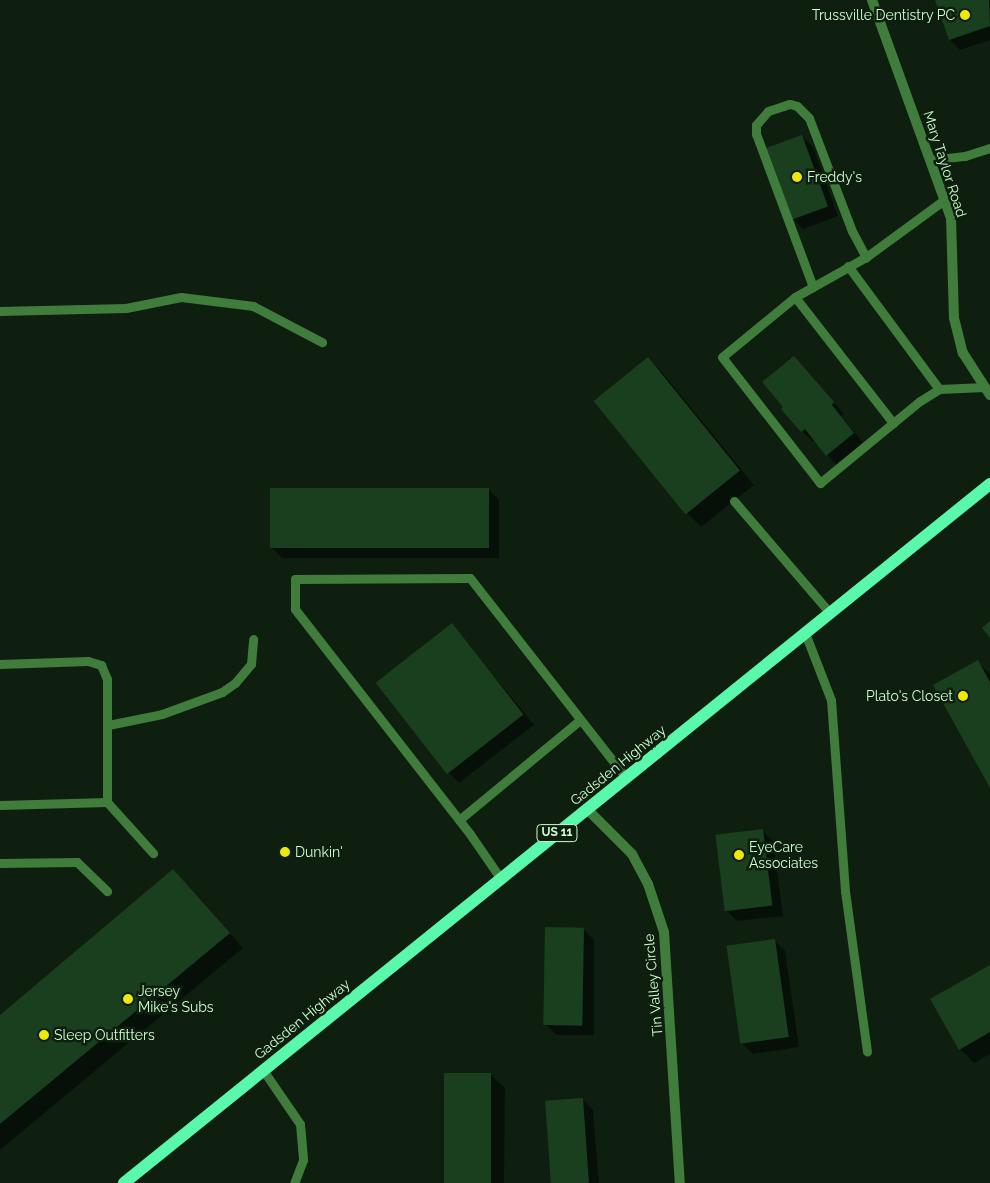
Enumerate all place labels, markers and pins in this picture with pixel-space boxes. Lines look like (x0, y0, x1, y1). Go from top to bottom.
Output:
place label: Trussville Dentistry PC (811, 7, 955, 23)
marker: Trussville Dentistry PC (959, 9, 971, 21)
place label: Freddy's (807, 169, 862, 185)
marker: Freddy's (791, 171, 803, 183)
place label: Plato's Closet (866, 688, 953, 704)
marker: Plato's Closet (957, 690, 969, 702)
place label: EyeCare Associates (749, 839, 818, 872)
place label: Dunkin' (295, 844, 343, 860)
marker: Dunkin' (279, 846, 291, 858)
marker: EyeCare Associates (733, 849, 745, 861)
place label: Jersey Mike's Subs (138, 983, 214, 1016)
marker: Jersey Mike's Subs (122, 993, 134, 1005)
place label: Sleep Outfitters (54, 1027, 155, 1043)
marker: Sleep Outfitters (38, 1029, 50, 1041)

